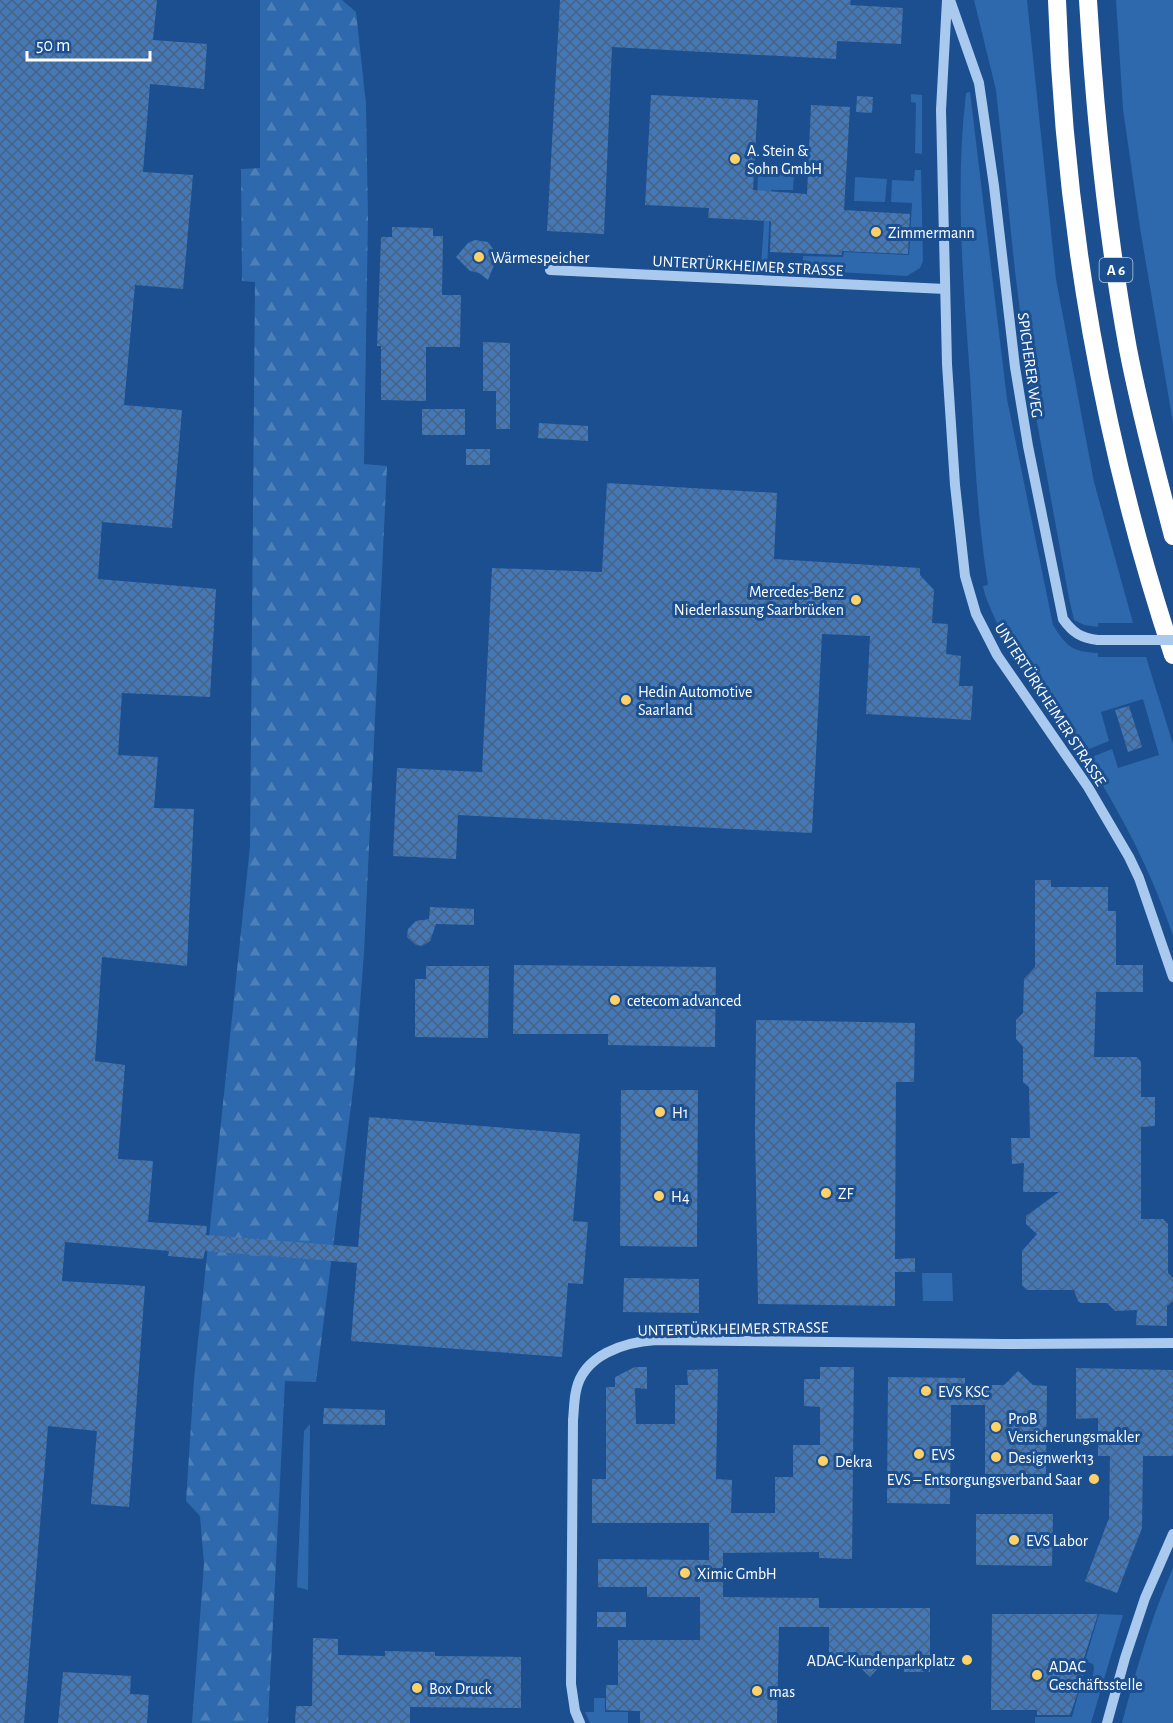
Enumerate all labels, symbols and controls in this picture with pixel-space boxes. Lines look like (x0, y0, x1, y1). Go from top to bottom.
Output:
scale bar (27, 24, 150, 62)
text: 50 m (36, 37, 70, 55)
place label: A. Stein & Sohn GmbH (747, 143, 822, 177)
marker: A. Stein & Sohn GmbH (728, 152, 742, 166)
marker: Zimmermann (869, 225, 883, 239)
place label: Zimmermann (888, 225, 975, 241)
marker: Wärmespeicher (472, 250, 486, 264)
place label: Wärmespeicher (491, 250, 590, 266)
street label: UNTERTÜRKHEIMER STRASSE (652, 251, 844, 279)
road number: A 6 (1100, 258, 1132, 282)
street label: SPICHERER WEG (1015, 311, 1045, 419)
place label: Mercedes-Benz Niederlassung Saarbrücken (674, 584, 844, 618)
marker: Mercedes-Benz Niederlassung Saarbrücken (849, 593, 863, 607)
street label: UNTERTÜRKHEIMER STRASSE (991, 619, 1111, 789)
place label: Hedin Automotive Saarland (638, 684, 752, 718)
marker: Hedin Automotive Saarland (619, 693, 633, 707)
marker: cetecom advanced (608, 993, 622, 1007)
place label: cetecom advanced (627, 993, 742, 1009)
marker: H1 (653, 1105, 667, 1119)
place label: H1 (672, 1105, 688, 1121)
marker: ZF (819, 1186, 833, 1200)
place label: ZF (838, 1186, 854, 1202)
marker: H4 (652, 1189, 666, 1203)
place label: H4 (671, 1189, 690, 1205)
street label: UNTERTÜRKHEIMER STRASSE (637, 1317, 829, 1339)
marker: EVS KSC (919, 1384, 933, 1398)
place label: EVS KSC (938, 1384, 989, 1400)
place label: ProB Versicherungsmakler (1008, 1411, 1140, 1445)
marker: ProB Versicherungsmakler (989, 1420, 1003, 1434)
marker: EVS (912, 1447, 926, 1461)
place label: EVS (931, 1447, 955, 1463)
marker: Designwerk13 (989, 1450, 1003, 1464)
place label: Designwerk13 (1008, 1450, 1094, 1466)
marker: Dekra (816, 1454, 830, 1468)
place label: Dekra (835, 1454, 872, 1470)
place label: EVS – Entsorgungsverband Saar (887, 1472, 1083, 1488)
marker: EVS – Entsorgungsverband Saar (1087, 1472, 1101, 1486)
marker: EVS Labor (1007, 1533, 1021, 1547)
place label: EVS Labor (1026, 1533, 1089, 1549)
marker: Ximic GmbH (678, 1566, 692, 1580)
place label: Ximic GmbH (697, 1566, 777, 1582)
place label: ADAC-Kundenparkplatz (807, 1653, 955, 1669)
marker: ADAC-Kundenparkplatz (960, 1653, 974, 1667)
place label: ADAC Geschäftsstelle (1049, 1659, 1143, 1693)
marker: ADAC Geschäftsstelle (1030, 1668, 1044, 1682)
marker: Box Druck (410, 1681, 424, 1695)
place label: Box Druck (429, 1681, 492, 1697)
marker: mas (750, 1684, 764, 1698)
place label: mas (769, 1684, 795, 1700)

